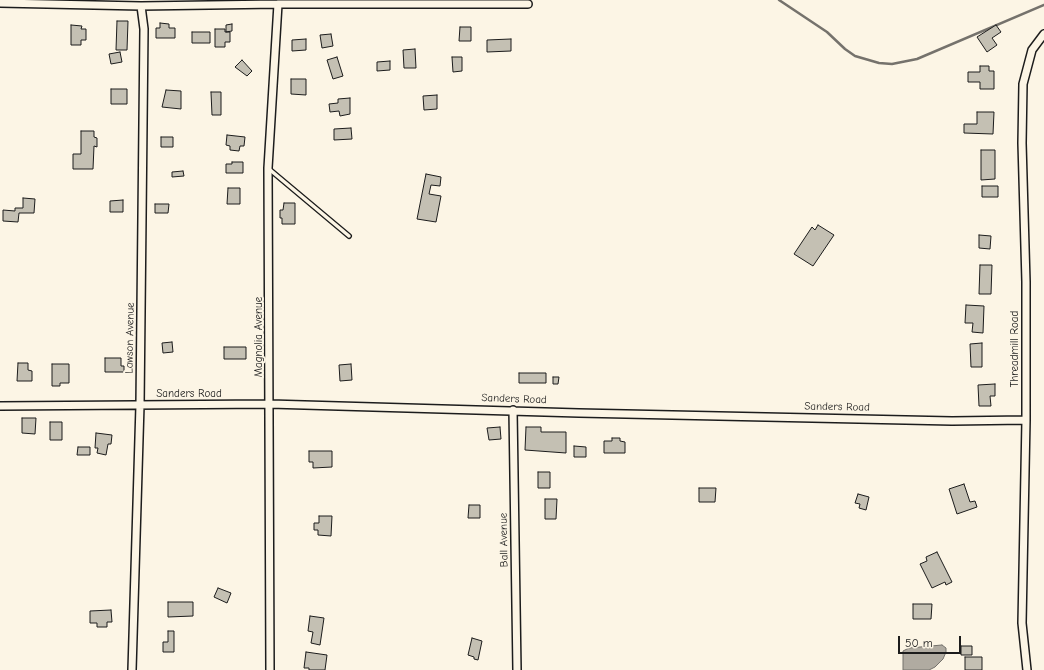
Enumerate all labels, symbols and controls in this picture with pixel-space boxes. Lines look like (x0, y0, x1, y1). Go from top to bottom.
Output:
street label: Magnolia Avenue (252, 297, 266, 377)
street label: Lawson Avenue (123, 302, 137, 374)
street label: Threadmill Road (1008, 311, 1022, 387)
street label: Sanders Road (156, 387, 222, 401)
street label: Sanders Road (481, 391, 547, 407)
street label: Sanders Road (804, 400, 870, 414)
street label: Ball Avenue (497, 513, 511, 567)
scale bar (900, 628, 963, 654)
text: 50 m (905, 636, 933, 650)

